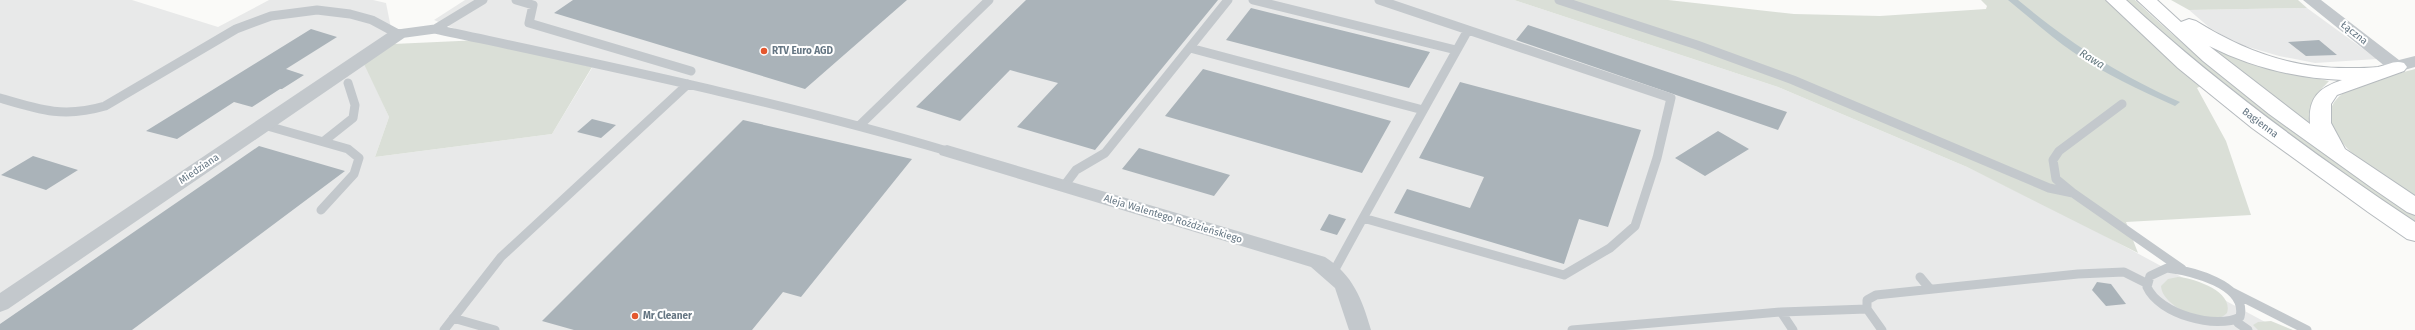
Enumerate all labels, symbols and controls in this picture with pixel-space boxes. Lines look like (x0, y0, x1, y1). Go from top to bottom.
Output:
street label: Łączna (2338, 19, 2370, 47)
place label: RTV Euro AGD (772, 45, 833, 57)
marker: RTV Euro AGD (759, 46, 769, 56)
water label: Rawa (2077, 47, 2107, 71)
street label: Bagienna (2240, 106, 2280, 140)
street label: Miedziana (177, 151, 221, 187)
street label: Aleja Walentego Roździeńskiego (1102, 191, 1244, 246)
place label: Mr Cleaner (643, 310, 693, 322)
marker: Mr Cleaner (630, 311, 640, 321)

